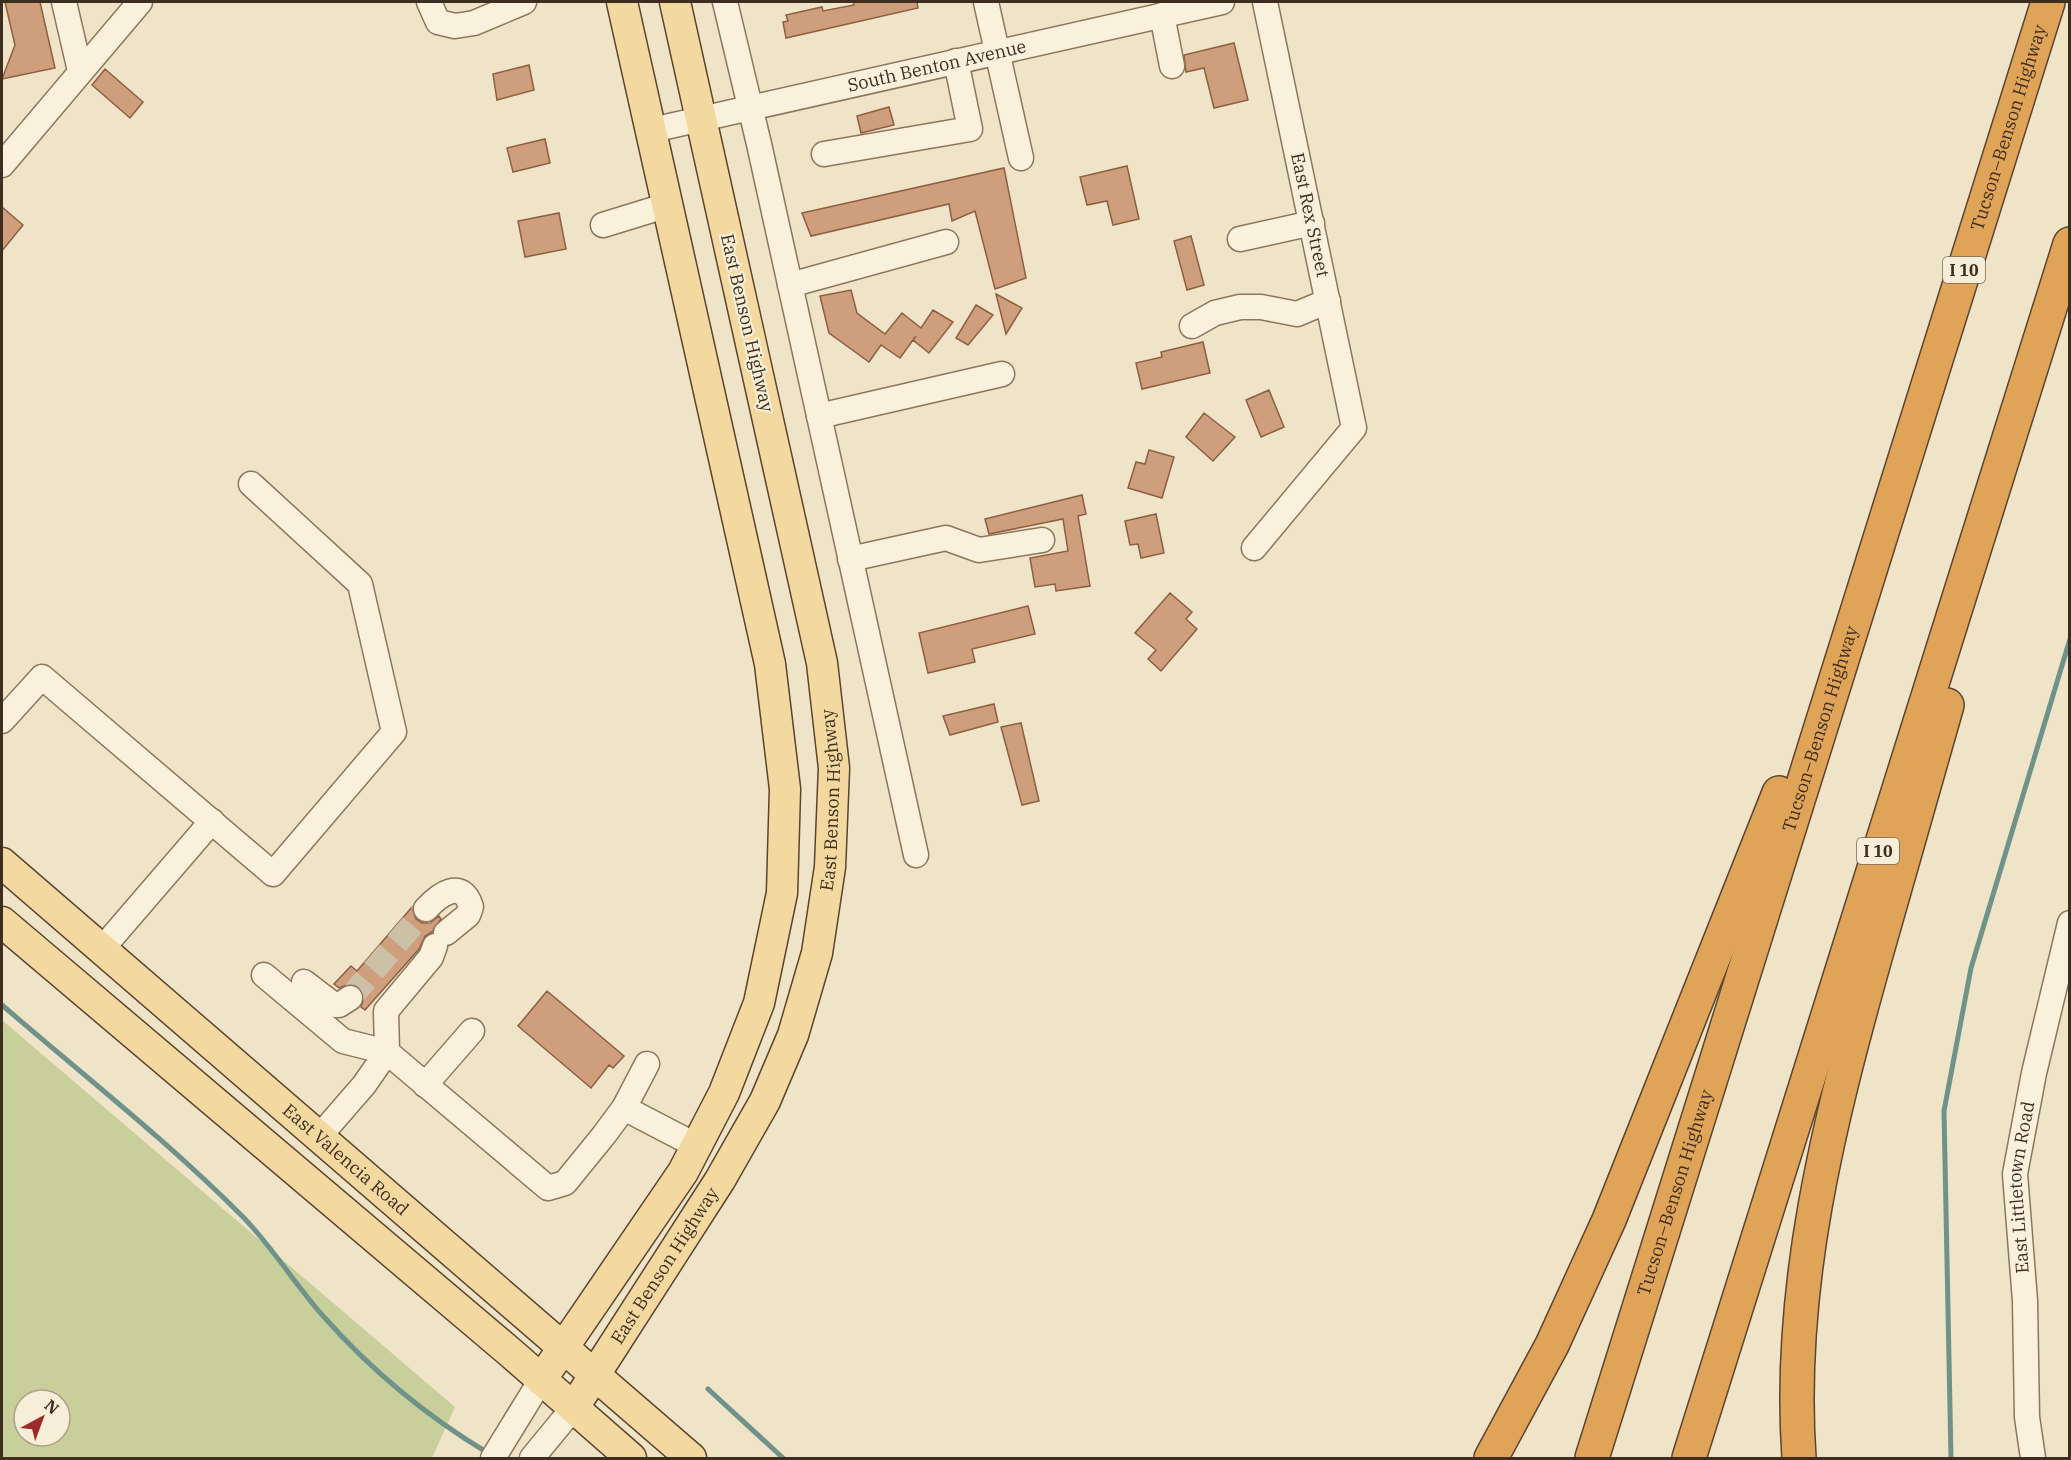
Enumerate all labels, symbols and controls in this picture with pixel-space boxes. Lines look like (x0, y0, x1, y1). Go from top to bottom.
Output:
street label: Tucson–Benson Highway (1965, 21, 2051, 233)
street label: South Benton Avenue (845, 34, 1028, 97)
street label: East Rex Street (1286, 151, 1335, 279)
street label: East Benson Highway (716, 232, 779, 415)
road number: I 10 (1943, 257, 1985, 283)
street label: Tucson–Benson Highway (1777, 623, 1863, 835)
street label: East Benson Highway (815, 708, 845, 892)
road number: I 10 (1857, 838, 1899, 864)
street label: Tucson–Benson Highway (1632, 1086, 1718, 1298)
street label: East Valencia Road (278, 1098, 414, 1220)
street label: East Littletown Road (2003, 1099, 2039, 1274)
street label: East Benson Highway (605, 1182, 724, 1348)
north arrow (12, 1388, 72, 1448)
text: N (41, 1395, 63, 1418)

